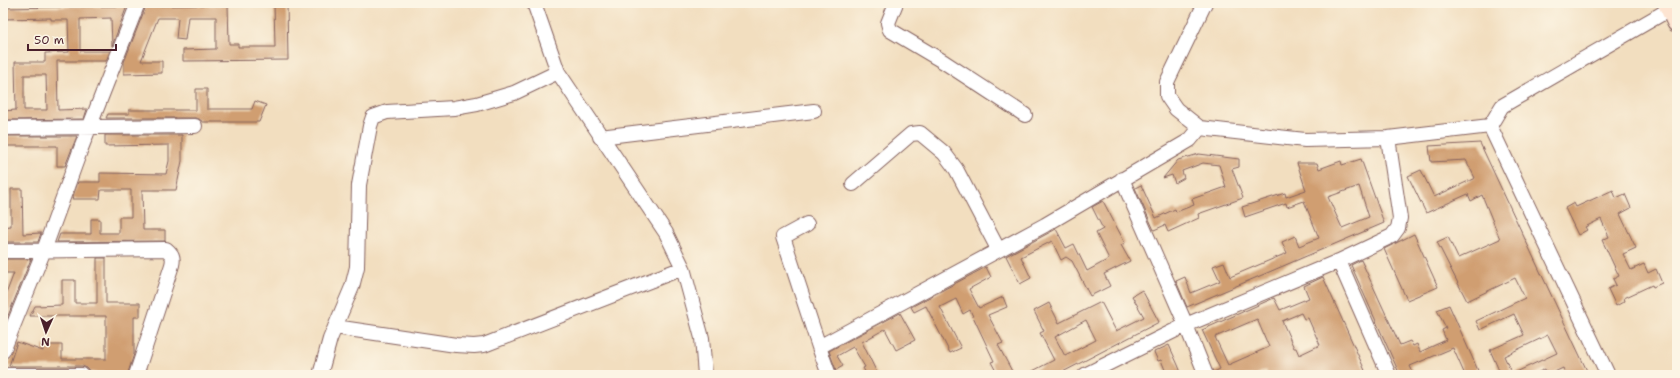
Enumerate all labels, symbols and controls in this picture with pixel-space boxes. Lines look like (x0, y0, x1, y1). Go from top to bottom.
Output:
scale bar (28, 26, 116, 52)
text: 50 m (34, 32, 64, 48)
north arrow (26, 312, 66, 352)
text: N (40, 334, 50, 349)

